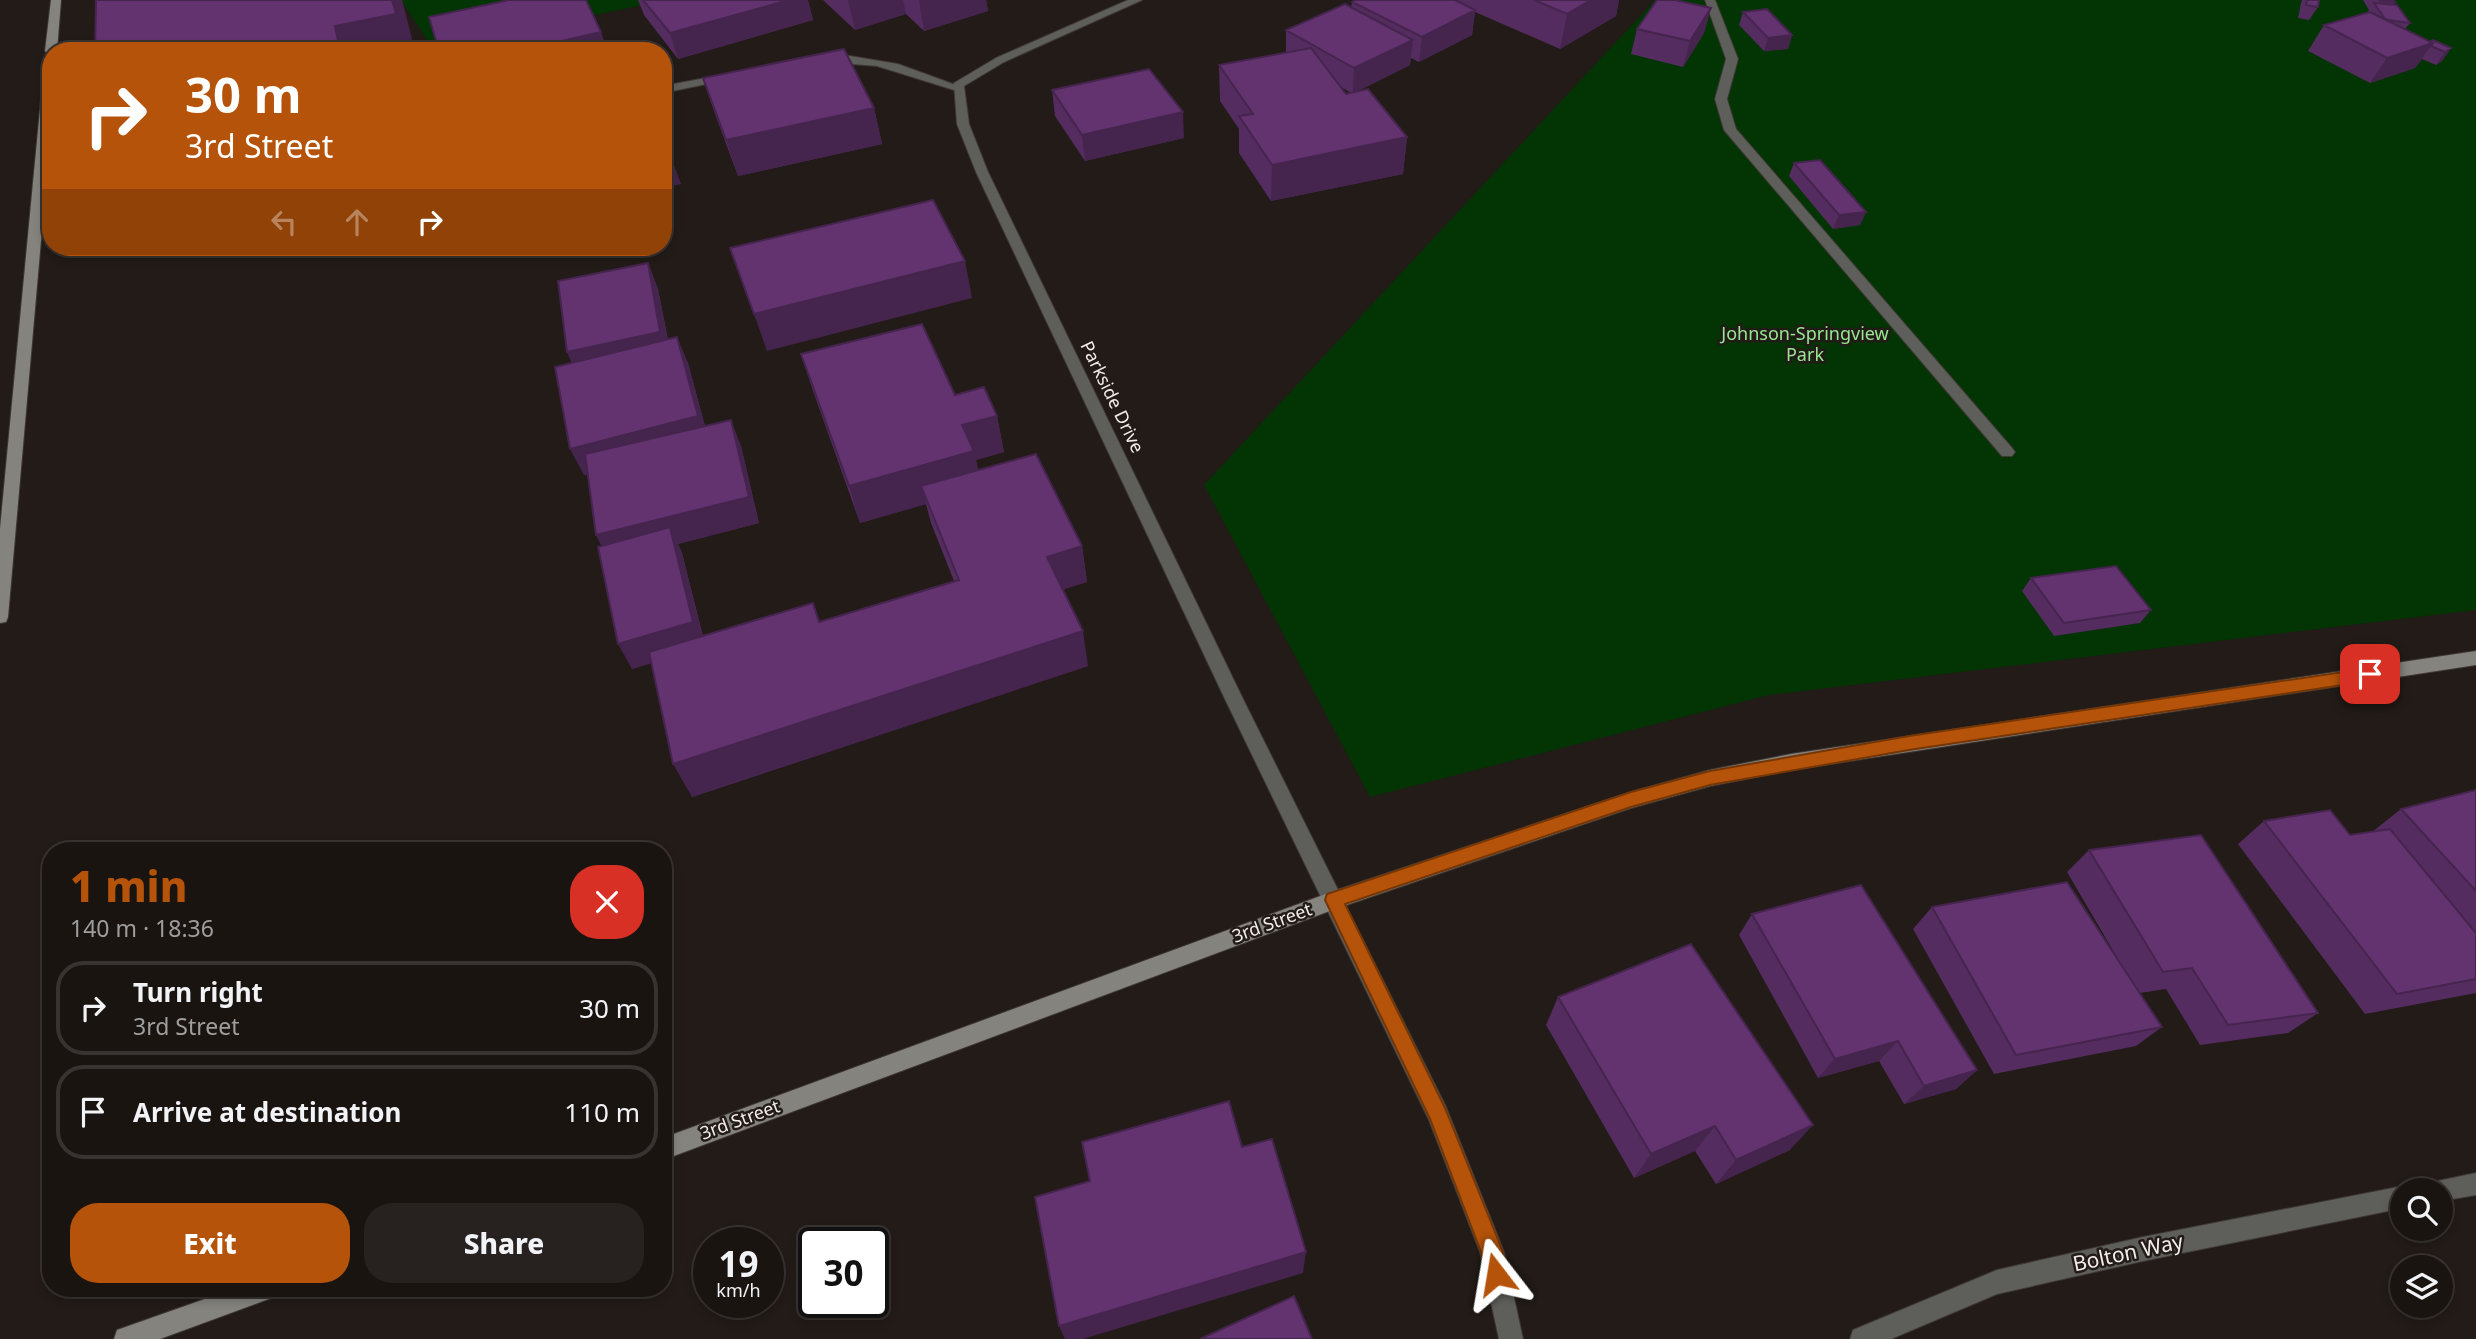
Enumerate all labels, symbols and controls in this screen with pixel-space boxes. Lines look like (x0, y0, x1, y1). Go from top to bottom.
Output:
text: 30 m (185, 61, 302, 127)
icon: right (70, 70, 161, 161)
text: 3rd Street (185, 124, 333, 167)
icon: left (265, 203, 303, 241)
icon: ahead (338, 203, 376, 241)
icon: right (411, 203, 449, 241)
park label: Johnson-Springview Park (1719, 321, 1889, 366)
street label: Parkside Drive (1075, 337, 1150, 457)
pin (2340, 644, 2400, 704)
icon: arrive (2351, 655, 2389, 693)
text: 1 min (70, 857, 187, 914)
button: close (570, 865, 644, 939)
street label: 3rd Street (1228, 896, 1315, 948)
text: 140 m · 18:36 (70, 912, 214, 944)
text: Turn right (133, 974, 263, 1010)
icon: right (74, 989, 112, 1027)
text: 30 m (579, 990, 640, 1026)
text: 3rd Street (133, 1010, 240, 1042)
icon: arrive (74, 1093, 112, 1131)
street label: 3rd Street (696, 1093, 783, 1145)
text: Arrive at destination (133, 1094, 402, 1130)
text: 110 m (564, 1094, 640, 1130)
map controls (2390, 1178, 2453, 1318)
button: search (2390, 1178, 2453, 1241)
button: Exit (70, 1203, 350, 1283)
button: Share (364, 1203, 644, 1283)
speed limit sign: 30 (798, 1227, 889, 1318)
street label: Bolton Way (2070, 1227, 2186, 1277)
position arrow (1459, 1237, 1533, 1311)
text: 19 (718, 1240, 759, 1287)
button: layers (2390, 1255, 2453, 1318)
text: km/h (716, 1278, 761, 1302)

